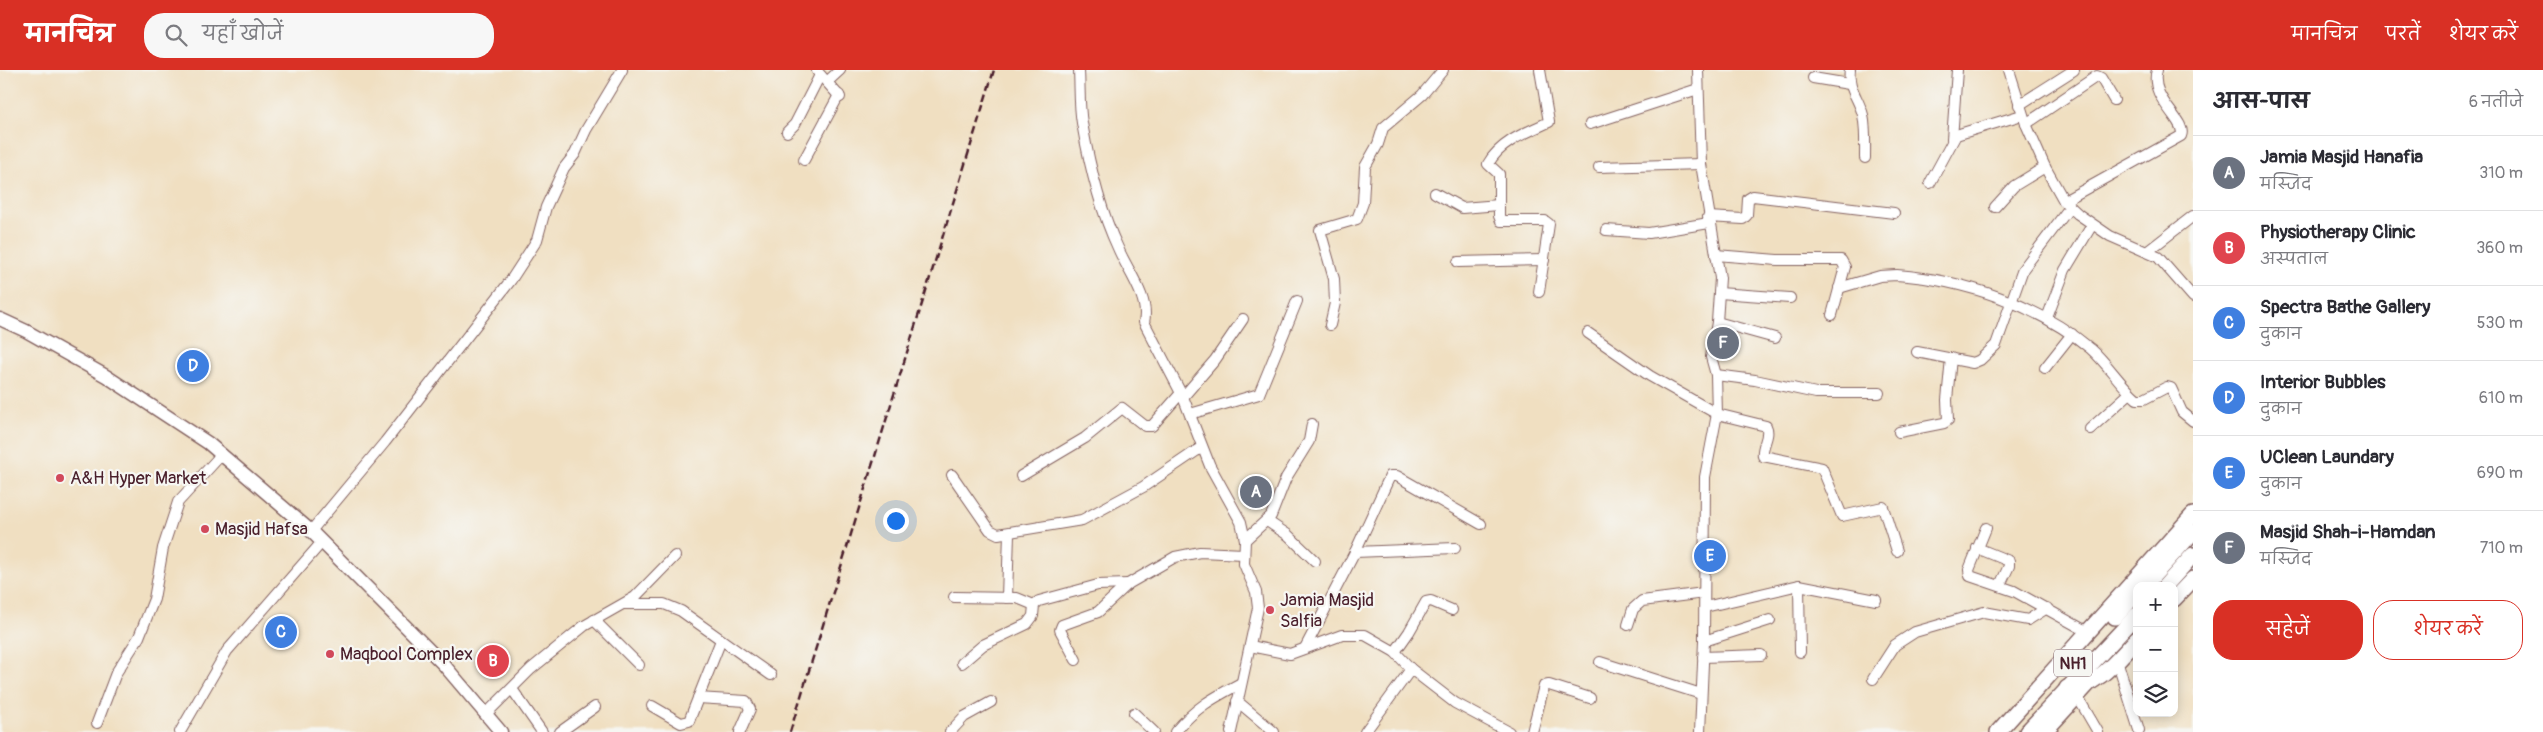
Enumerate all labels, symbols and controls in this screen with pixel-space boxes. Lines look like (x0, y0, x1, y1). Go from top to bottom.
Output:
search box (144, 13, 494, 58)
text: मानचित्र (25, 20, 114, 49)
icon: search (162, 21, 190, 49)
text: यहाँ खोजें (202, 22, 283, 46)
text: मानचित्र (2291, 23, 2357, 46)
text: परतें (2385, 23, 2421, 46)
text: शेयर करें (2449, 23, 2518, 46)
text: आस-पास (2213, 88, 2309, 115)
text: 6 नतीजे (2469, 92, 2523, 112)
text: Jamia Masjid Hanafia (2260, 145, 2423, 169)
text: A (2224, 163, 2234, 183)
text: 310 m (2479, 163, 2523, 183)
text: मस्जिद (2260, 174, 2312, 194)
text: Physiotherapy Clinic (2260, 220, 2416, 244)
text: B (2224, 238, 2234, 258)
text: 360 m (2476, 238, 2523, 258)
text: अस्पताल (2260, 249, 2328, 269)
text: Spectra Bathe Gallery (2260, 295, 2430, 319)
text: C (2224, 313, 2234, 333)
text: 530 m (2477, 313, 2523, 333)
pin: F (1707, 324, 1739, 362)
text: दुकान (2260, 324, 2302, 344)
pin: D (177, 347, 209, 385)
text: Interior Bubbles (2260, 370, 2386, 394)
text: D (2224, 388, 2234, 408)
text: 610 m (2479, 388, 2523, 408)
text: दुकान (2260, 399, 2302, 419)
text: UClean Laundary (2260, 445, 2394, 469)
text: E (2225, 463, 2233, 483)
text: 690 m (2477, 463, 2523, 483)
place label: A&H Hyper Market (70, 467, 207, 490)
marker: A&H Hyper Market (54, 472, 66, 484)
pin: A (1240, 473, 1272, 511)
text: दुकान (2260, 474, 2302, 494)
your location (883, 508, 909, 534)
place label: Masjid Hafsa (215, 518, 308, 541)
text: Masjid Shah-i-Hamdan (2260, 520, 2436, 544)
marker: Masjid Hafsa (199, 523, 211, 535)
pin: E (1694, 537, 1726, 575)
text: F (2224, 538, 2234, 558)
text: 710 m (2480, 538, 2523, 558)
text: मस्जिद (2260, 549, 2312, 569)
map controls (2133, 582, 2178, 717)
button: + (2133, 582, 2178, 627)
place label: Jamia Masjid Salfia (1280, 589, 1374, 633)
button: सहेजें (2213, 600, 2363, 660)
button: शेयर करें (2373, 600, 2523, 660)
marker: Jamia Masjid Salfia (1264, 604, 1276, 616)
pin: C (265, 613, 297, 651)
button: − (2133, 627, 2178, 672)
pin: B (477, 642, 509, 680)
place label: Maqbool Complex (340, 643, 473, 666)
marker: Maqbool Complex (324, 648, 336, 660)
road number: NH1 (2054, 650, 2092, 676)
button: layers (2133, 672, 2178, 717)

